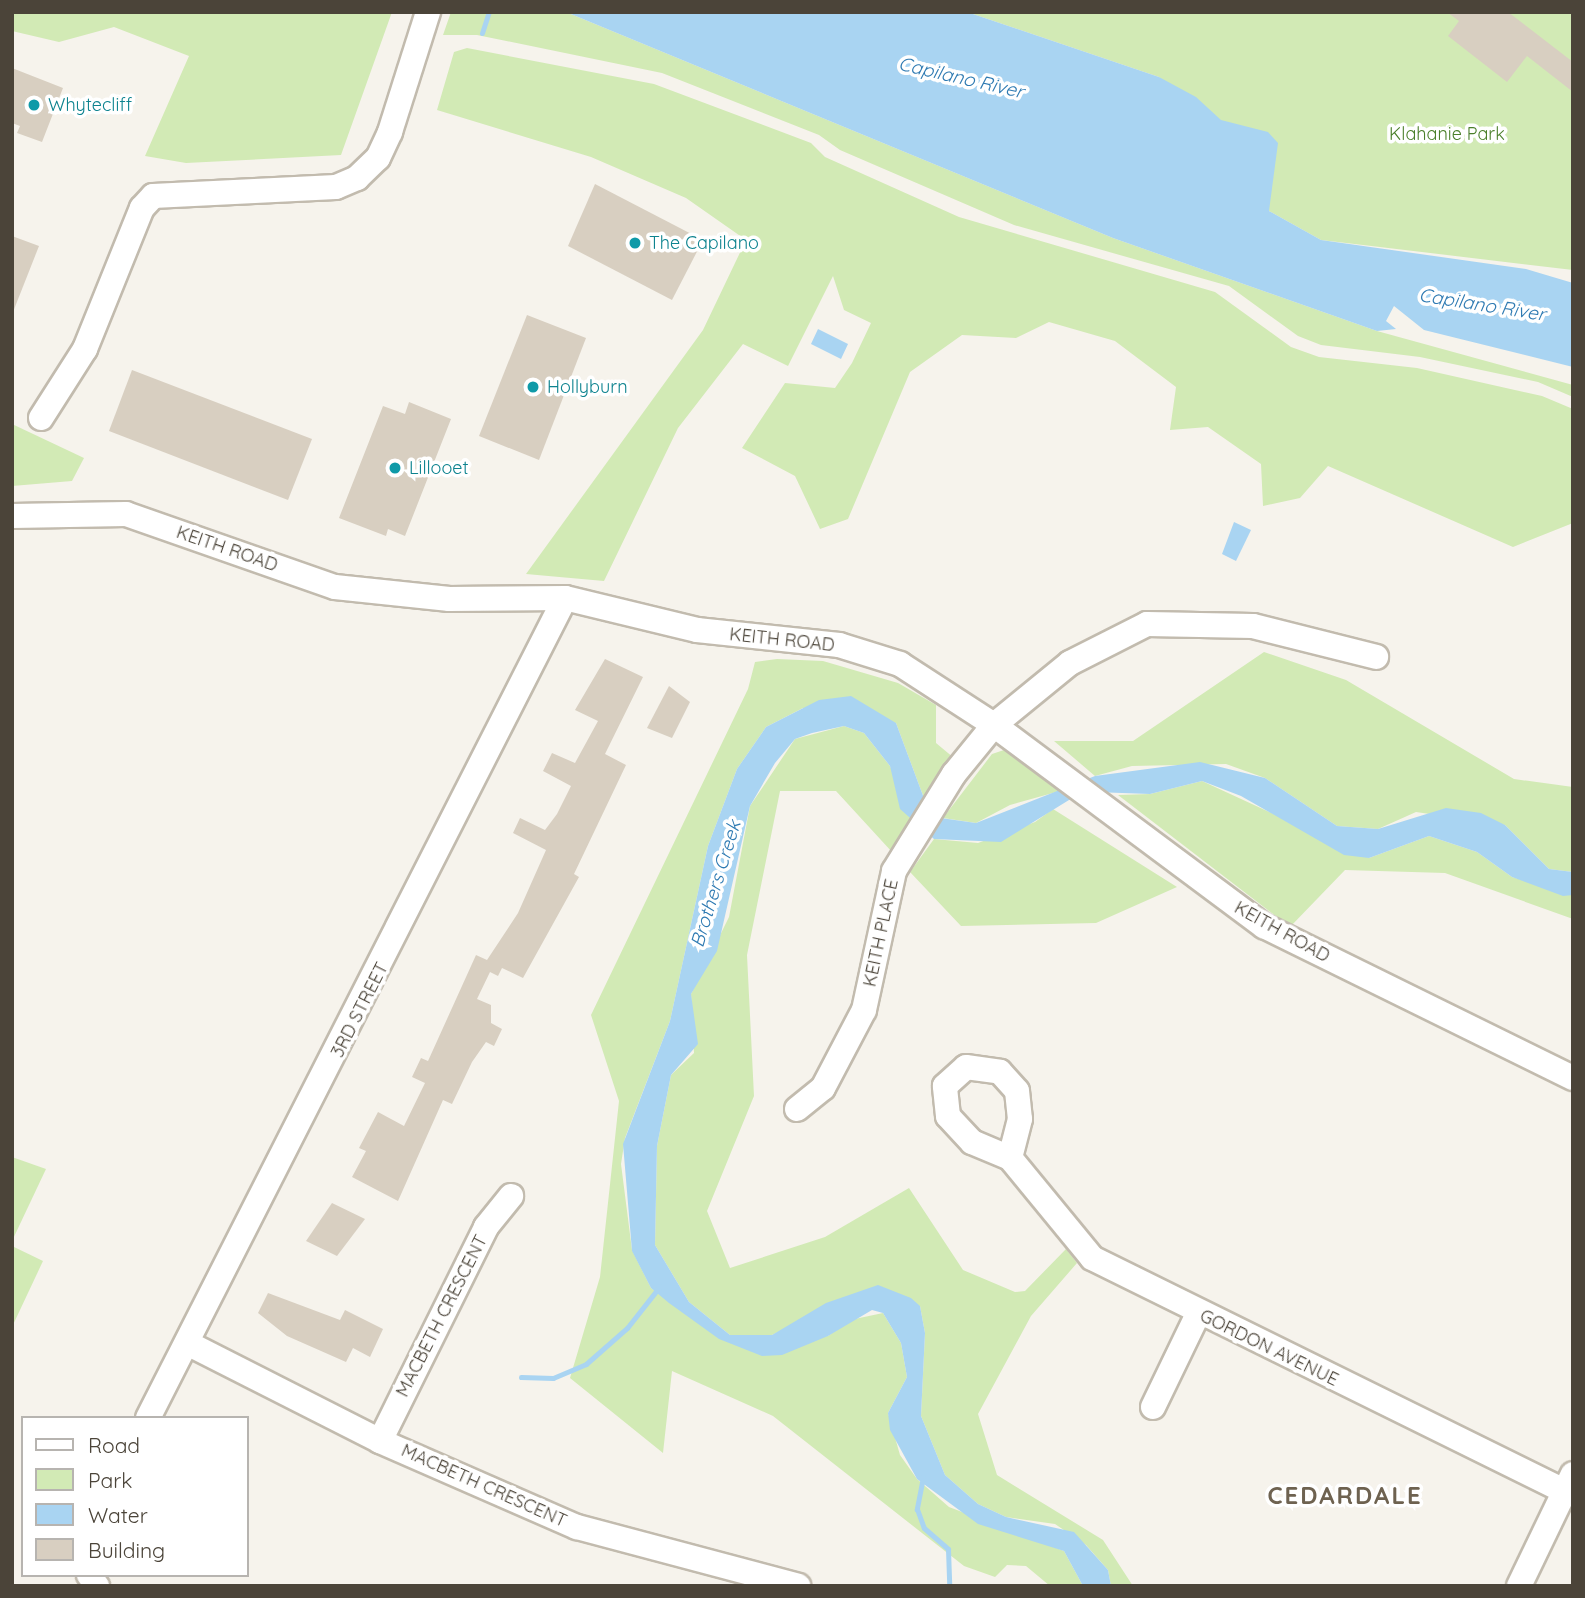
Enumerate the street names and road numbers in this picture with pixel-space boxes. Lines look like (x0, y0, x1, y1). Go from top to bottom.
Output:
street label: KEITH ROAD (173, 522, 281, 576)
street label: KEITH ROAD (728, 624, 836, 656)
street label: KEITH PLACE (859, 877, 903, 989)
street label: KEITH ROAD (1231, 897, 1333, 967)
street label: 3RD STREET (327, 959, 393, 1061)
street label: MACBETH CRESCENT (392, 1231, 492, 1401)
street label: GORDON AVENUE (1196, 1305, 1342, 1391)
street label: MACBETH CRESCENT (398, 1440, 570, 1532)

